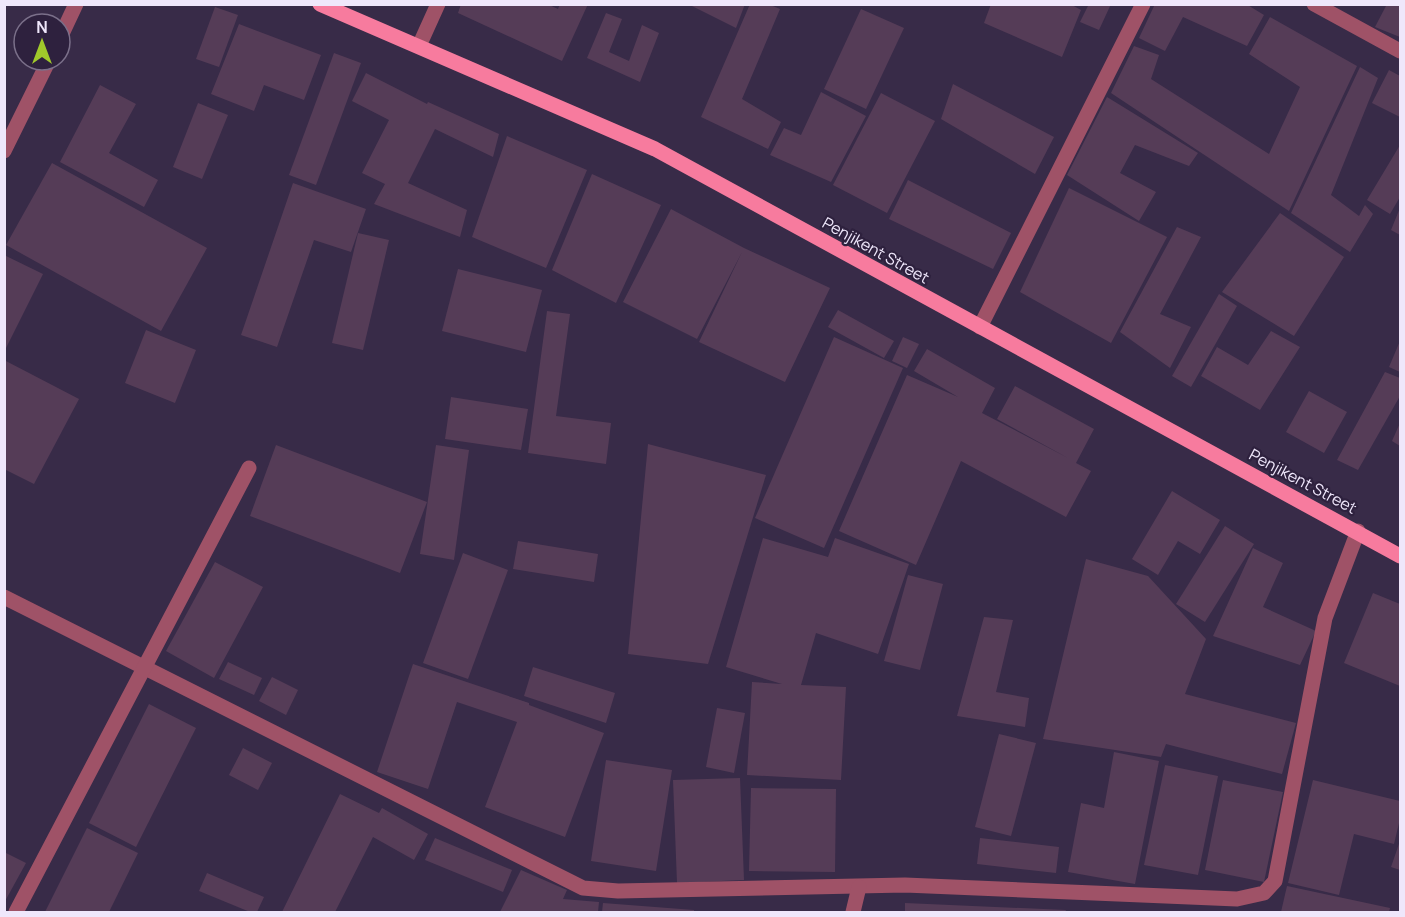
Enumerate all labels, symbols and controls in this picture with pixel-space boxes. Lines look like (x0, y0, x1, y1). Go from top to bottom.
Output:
north arrow (12, 12, 72, 72)
text: N (36, 16, 48, 38)
street label: Penjikent Street (819, 212, 933, 288)
street label: Penjikent Street (1245, 443, 1361, 519)

